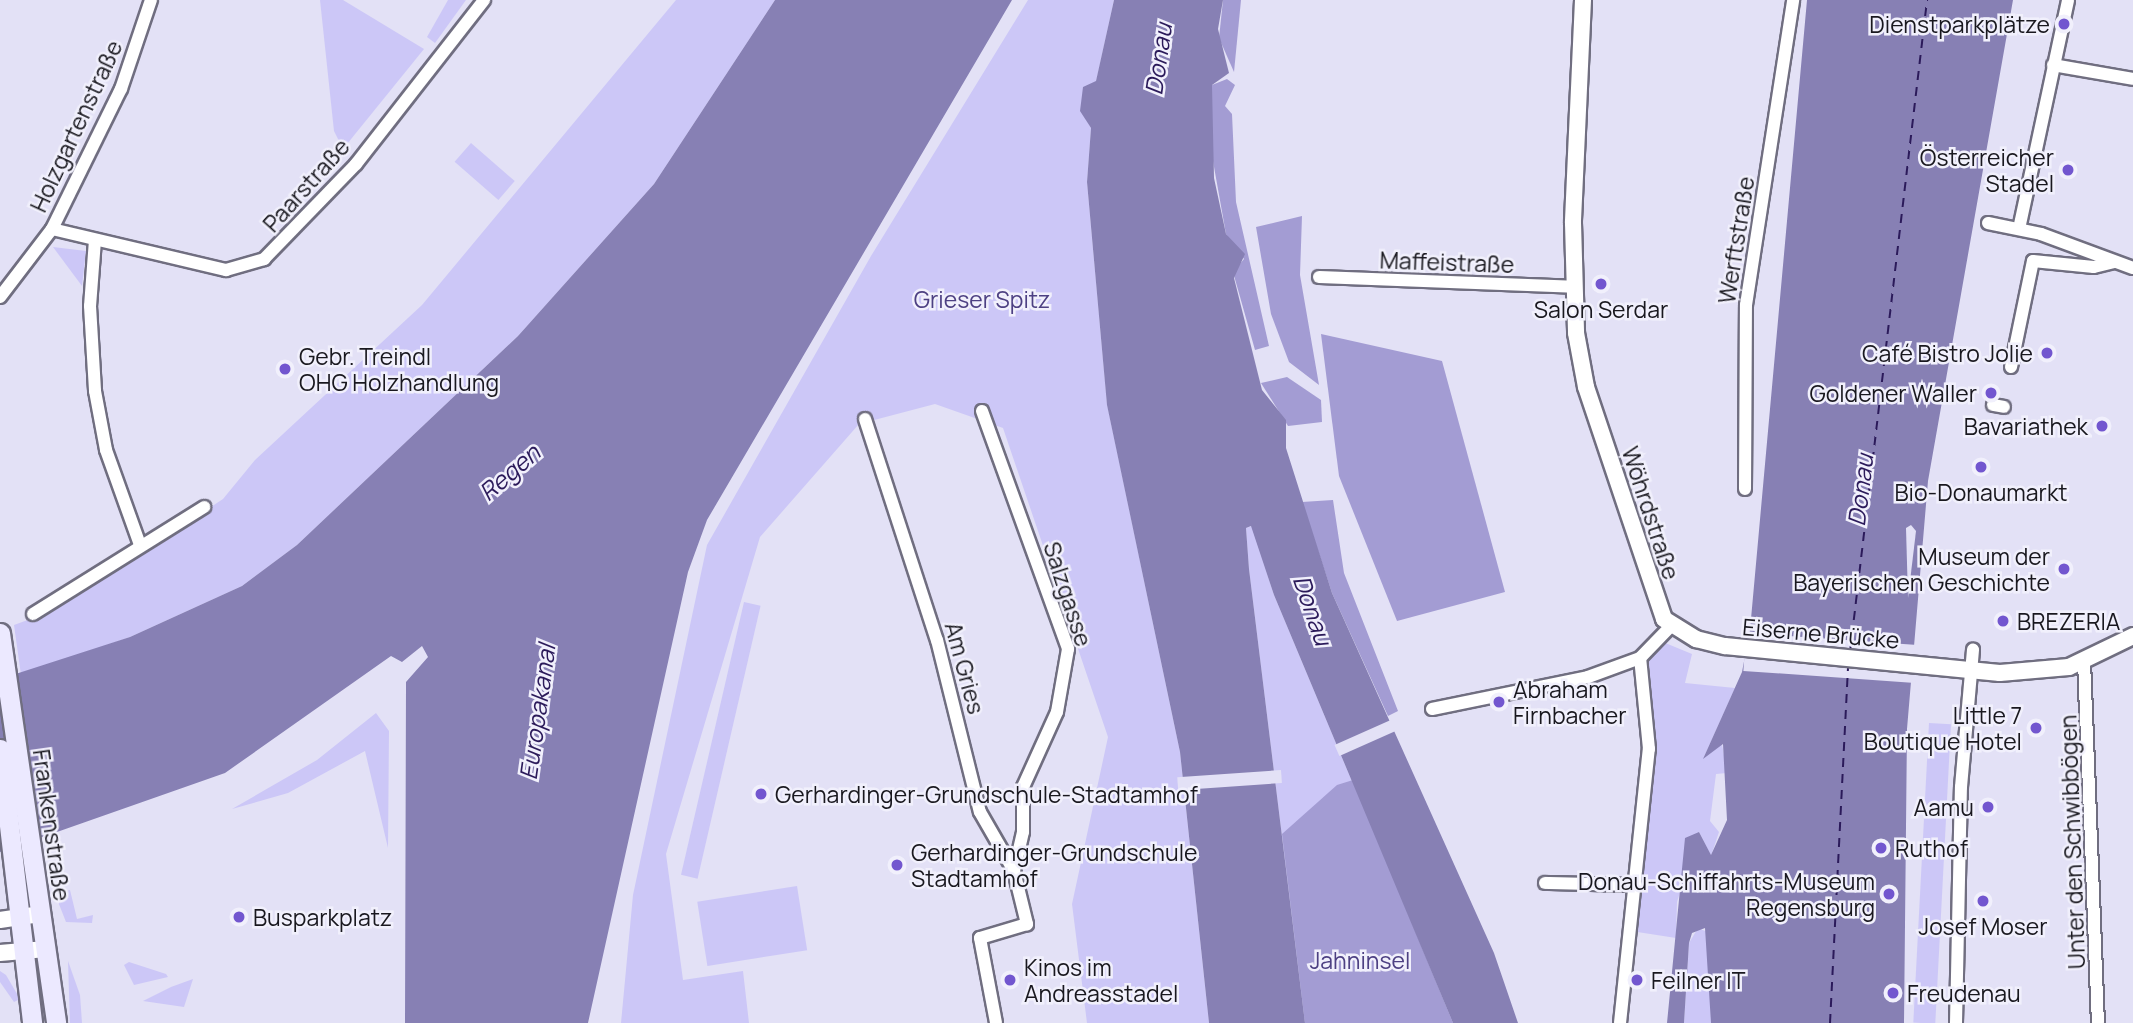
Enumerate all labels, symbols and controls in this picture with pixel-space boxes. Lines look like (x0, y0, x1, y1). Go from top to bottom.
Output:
place label: Dienstparkplätze (1869, 10, 2050, 38)
marker: Dienstparkplätze (2056, 16, 2072, 32)
water label: Donau (1139, 21, 1177, 97)
street label: Holzgartenstraße (24, 36, 128, 216)
street label: Paarstraße (257, 133, 355, 237)
place label: Österreicher Stadel (1920, 143, 2054, 197)
marker: Österreicher Stadel (2060, 162, 2076, 178)
street label: Werftstraße (1712, 174, 1760, 306)
street label: Maffeistraße (1379, 246, 1515, 278)
marker: Salon Serdar (1593, 276, 1609, 292)
park label: Grieser Spitz (914, 285, 1050, 313)
place label: Salon Serdar (1534, 295, 1668, 323)
place label: Café Bistro Jolie (1862, 339, 2033, 367)
place label: Gebr. Treindl OHG Holzhandlung (299, 342, 499, 396)
marker: Café Bistro Jolie (2039, 345, 2055, 361)
marker: Gebr. Treindl OHG Holzhandlung (277, 361, 293, 377)
place label: Goldener Waller (1809, 379, 1977, 407)
marker: Goldener Waller (1983, 385, 1999, 401)
place label: Bavariathek (1964, 412, 2088, 440)
marker: Bavariathek (2094, 418, 2110, 434)
water label: Regen (473, 438, 545, 506)
street label: Wöhrdstraße (1617, 443, 1685, 583)
water label: Donau (1841, 452, 1879, 528)
marker: Bio-Donaumarkt (1973, 459, 1989, 475)
place label: Bio-Donaumarkt (1894, 478, 2068, 506)
street label: Salzgasse (1038, 538, 1098, 650)
place label: Museum der Bayerischen Geschichte (1793, 542, 2050, 596)
marker: Museum der Bayerischen Geschichte (2056, 561, 2072, 577)
water label: Donau (1288, 571, 1338, 649)
place label: BREZERIA (2017, 607, 2120, 635)
street label: Eiserne Brücke (1741, 612, 1901, 654)
marker: BREZERIA (1995, 613, 2011, 629)
street label: Am Gries (939, 619, 991, 717)
water label: Europakanal (513, 642, 561, 782)
place label: Abraham Firnbacher (1513, 675, 1626, 729)
marker: Abraham Firnbacher (1491, 694, 1507, 710)
place label: Little 7 Boutique Hotel (1864, 701, 2022, 755)
street label: Unter den Schwibbögen (2054, 714, 2090, 970)
marker: Little 7 Boutique Hotel (2028, 720, 2044, 736)
street label: Frankenstraße (28, 747, 76, 903)
place label: Gerhardinger-Grundschule-Stadtamhof (775, 780, 1198, 808)
marker: Gerhardinger-Grundschule-Stadtamhof (753, 786, 769, 802)
place label: Aamu (1913, 793, 1974, 821)
marker: Aamu (1980, 799, 1996, 815)
place label: Ruthof (1895, 834, 1968, 862)
place label: Gerhardinger-Grundschule Stadtamhof (911, 838, 1197, 892)
marker: Ruthof (1873, 840, 1889, 856)
marker: Gerhardinger-Grundschule Stadtamhof (889, 857, 905, 873)
place label: Donau-Schiffahrts-Museum Regensburg (1578, 867, 1875, 921)
marker: Donau-Schiffahrts-Museum Regensburg (1881, 886, 1897, 902)
marker: Josef Moser (1975, 893, 1991, 909)
place label: Busparkplatz (253, 903, 392, 931)
marker: Busparkplatz (231, 909, 247, 925)
place label: Josef Moser (1918, 912, 2048, 940)
park label: Jahninsel (1310, 946, 1410, 974)
place label: Kinos im Andreasstadel (1024, 953, 1178, 1007)
place label: Feilner IT (1651, 966, 1745, 994)
marker: Kinos im Andreasstadel (1002, 972, 1018, 988)
marker: Feilner IT (1629, 972, 1645, 988)
place label: Freudenau (1907, 979, 2021, 1007)
marker: Freudenau (1885, 985, 1901, 1001)

